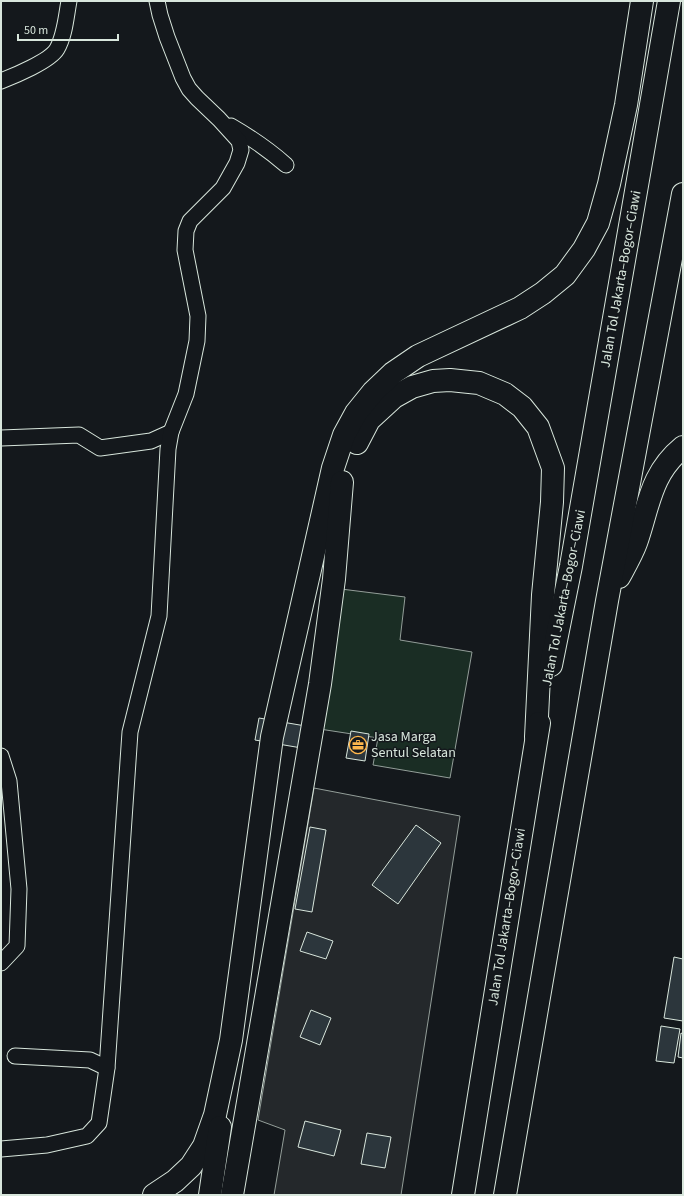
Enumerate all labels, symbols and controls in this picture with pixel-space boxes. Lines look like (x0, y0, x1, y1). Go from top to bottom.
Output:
scale bar (18, 16, 118, 42)
text: 50 m (24, 22, 48, 39)
street label: Jalan Tol Jakarta–Bogor–Ciawi (596, 189, 646, 369)
street label: Jalan Tol Jakarta–Bogor–Ciawi (537, 508, 591, 688)
place label: Jasa Marga Sentul Selatan (371, 727, 456, 763)
office icon: Jasa Marga Sentul Selatan (348, 735, 368, 755)
street label: Jalan Tol Jakarta–Bogor–Ciawi (483, 827, 531, 1007)

